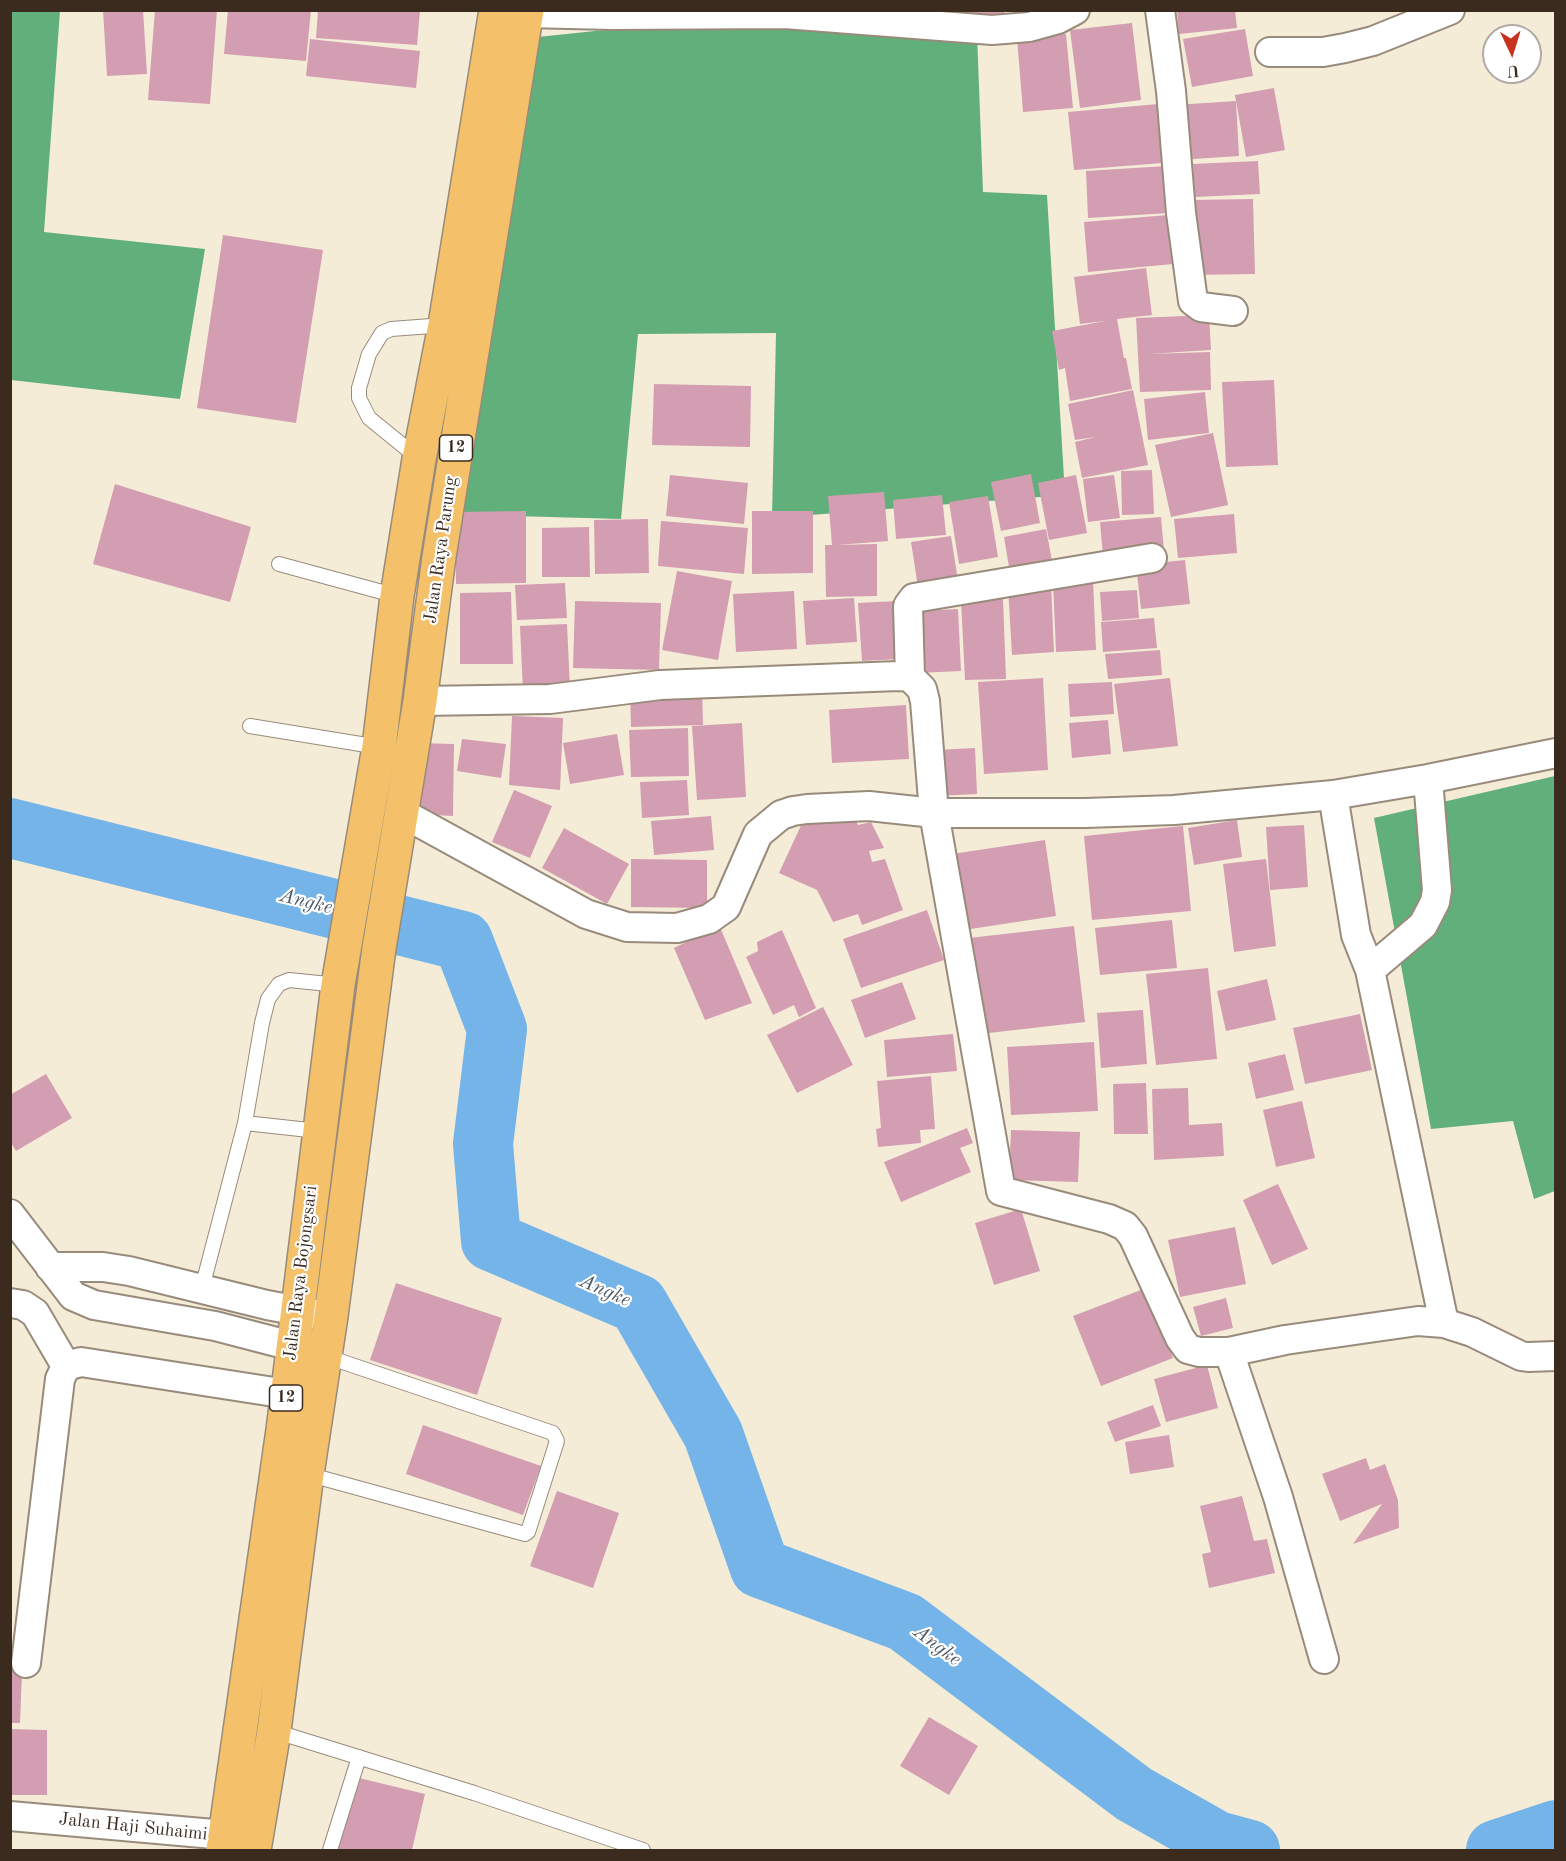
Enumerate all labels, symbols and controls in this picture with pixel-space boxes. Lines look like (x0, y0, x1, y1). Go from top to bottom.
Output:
north arrow (1482, 24, 1542, 84)
text: U (1506, 62, 1520, 78)
road number: 12 (440, 435, 472, 461)
street label: Jalan Raya Parung (420, 475, 462, 625)
water label: Angke (277, 884, 335, 920)
street label: Jalan Raya Bojongsari (280, 1184, 322, 1362)
water label: Angke (576, 1269, 634, 1313)
road number: 12 (270, 1385, 302, 1411)
water label: Angke (908, 1620, 966, 1672)
street label: Jalan Haji Suhaimi (58, 1808, 208, 1846)

